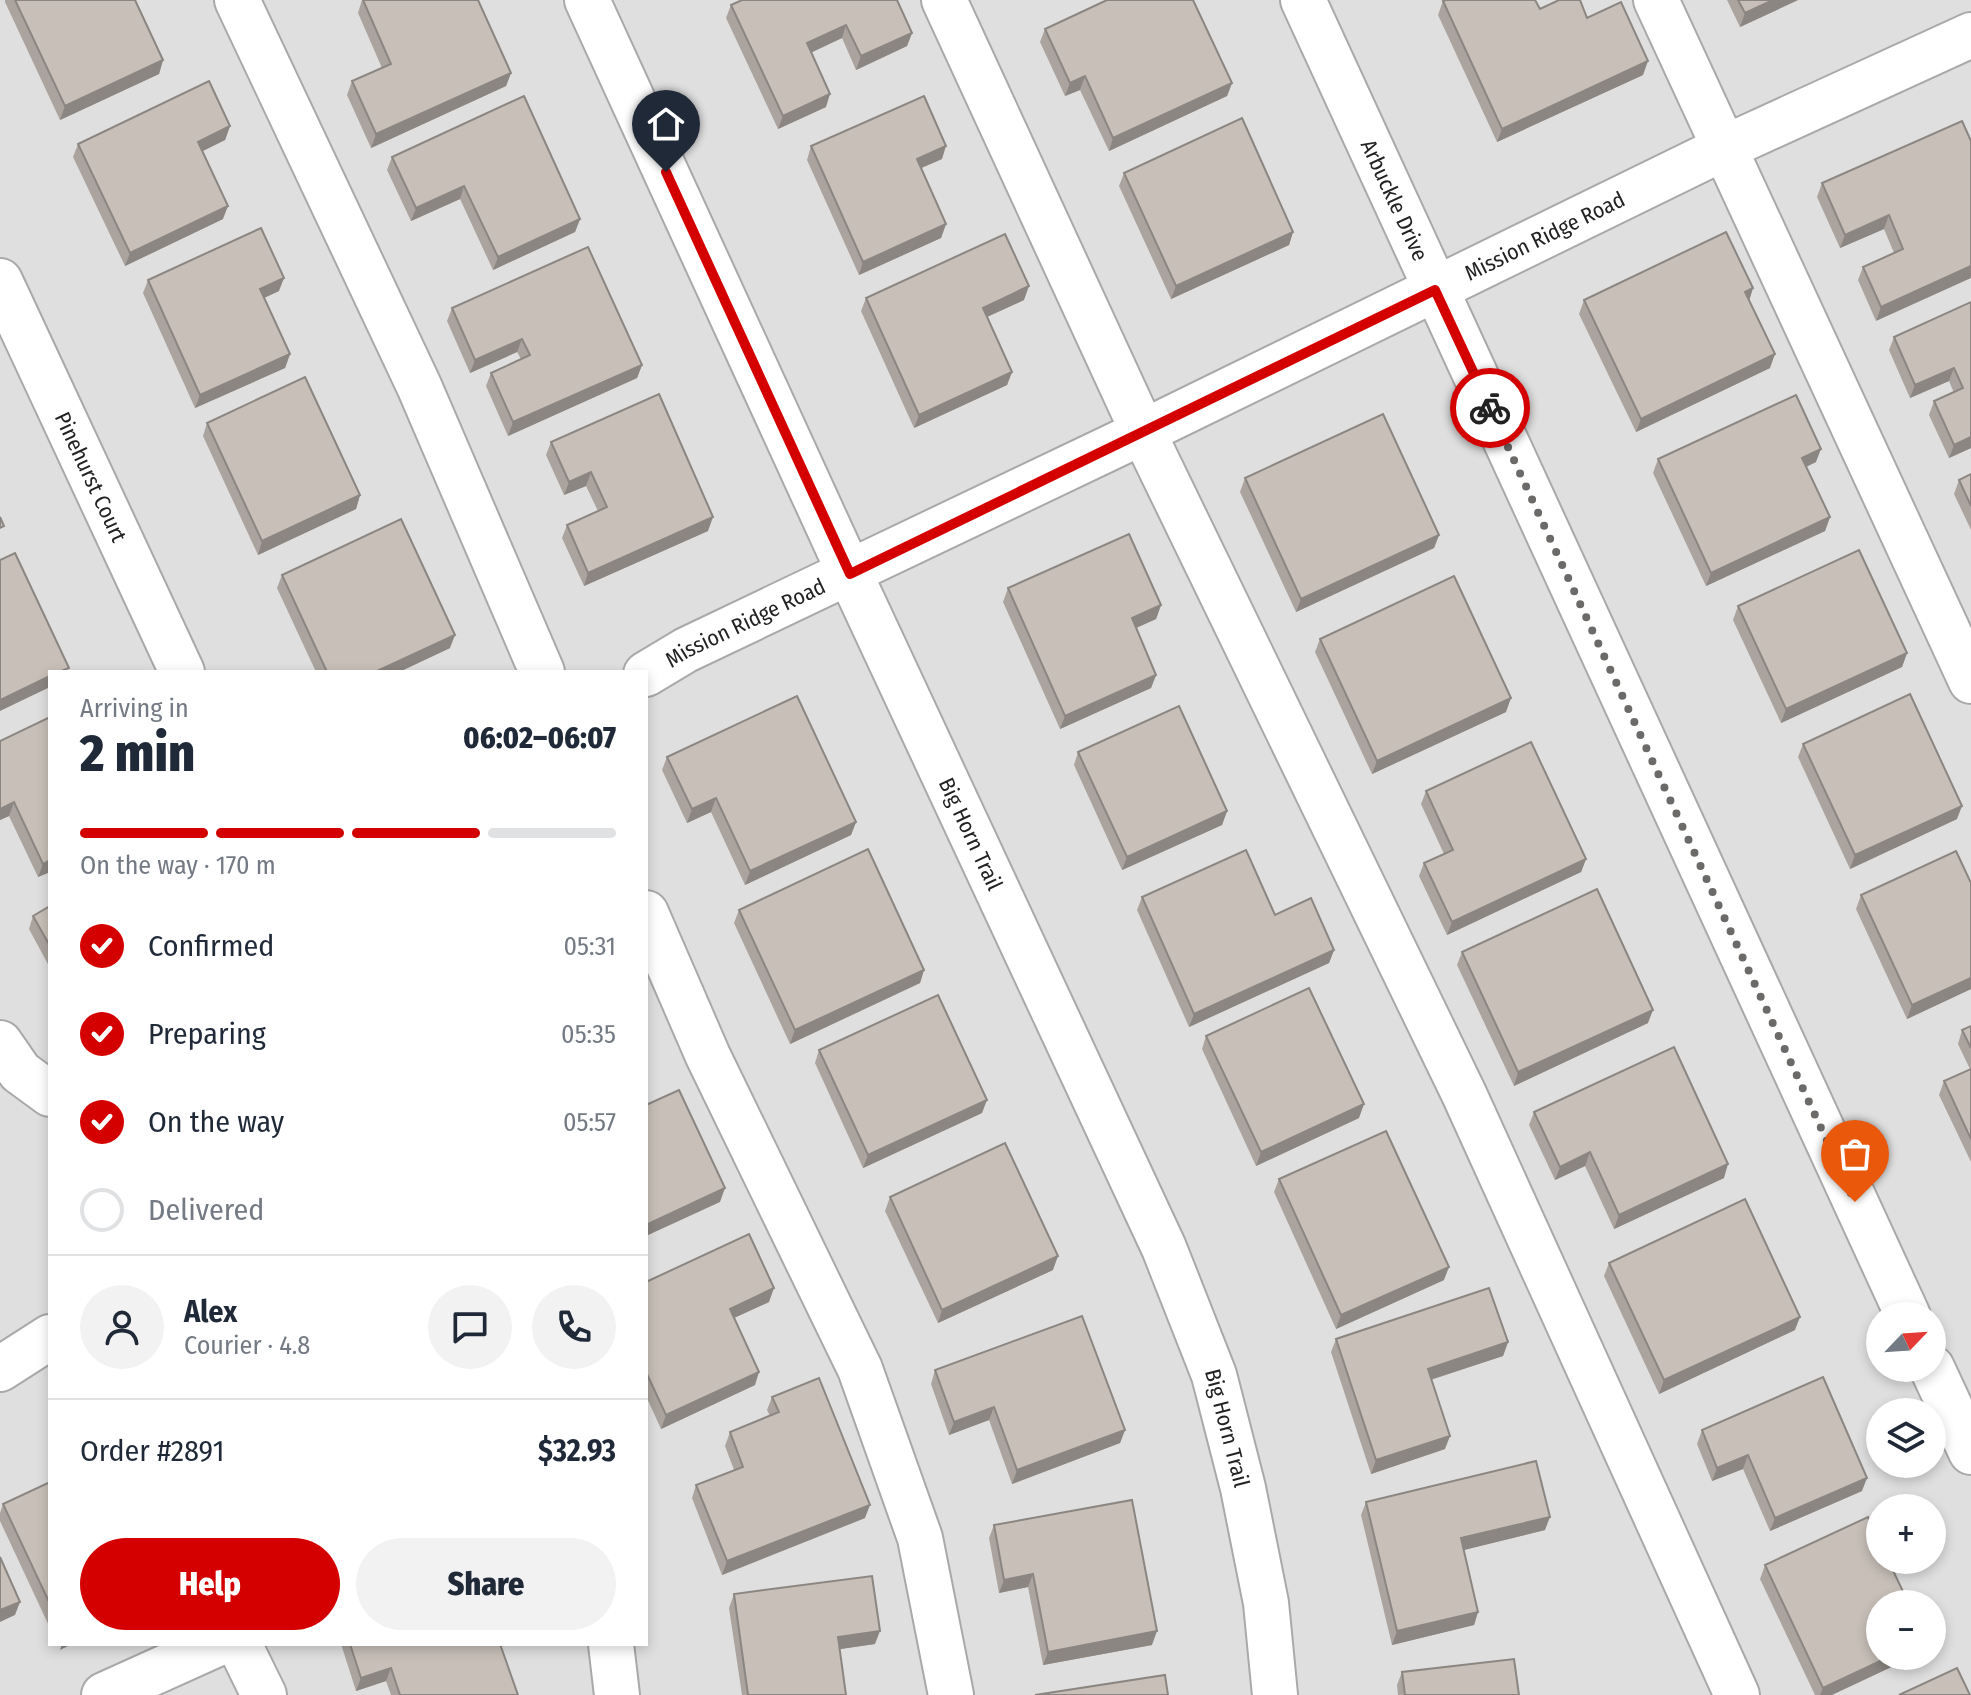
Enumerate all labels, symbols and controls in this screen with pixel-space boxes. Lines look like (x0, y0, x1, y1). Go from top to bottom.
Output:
pin (632, 90, 700, 172)
icon: home (644, 102, 688, 146)
street label: Arbuckle Drive (1355, 135, 1434, 265)
street label: Mission Ridge Road (1460, 185, 1629, 286)
courier (1450, 368, 1530, 448)
icon: bike (1468, 386, 1512, 430)
street label: Pinehurst Court (49, 407, 133, 547)
street label: Mission Ridge Road (660, 572, 830, 673)
text: Arriving in (80, 693, 189, 724)
text: 06:02–06:07 (463, 720, 616, 756)
text: 2 min (80, 722, 195, 785)
street label: Big Horn Trail (933, 773, 1009, 895)
text: On the way · 170 m (80, 850, 276, 881)
icon: check (80, 924, 124, 968)
text: Confirmed (148, 928, 274, 964)
text: 05:31 (564, 931, 616, 962)
icon: check (80, 1012, 124, 1056)
text: Preparing (148, 1016, 266, 1052)
text: 05:35 (561, 1019, 616, 1050)
icon: check (80, 1100, 124, 1144)
text: On the way (148, 1104, 284, 1140)
text: 05:57 (563, 1107, 616, 1138)
pin (1821, 1120, 1889, 1202)
icon: bag (1833, 1132, 1877, 1176)
text: Delivered (148, 1192, 264, 1228)
button: person (80, 1285, 164, 1369)
button: chat (428, 1285, 512, 1369)
button: phone (532, 1285, 616, 1369)
text: Alex (184, 1294, 237, 1330)
north arrow (1866, 1302, 1946, 1382)
map controls (1866, 1302, 1946, 1670)
text: Courier · 4.8 (184, 1330, 310, 1361)
street label: Big Horn Trail (1199, 1366, 1256, 1490)
button: layers (1866, 1398, 1946, 1478)
text: Order #2891 (80, 1433, 224, 1469)
text: $32.93 (538, 1433, 616, 1469)
button: + (1866, 1494, 1946, 1574)
button: Help (80, 1538, 340, 1630)
button: Share (356, 1538, 616, 1630)
button: − (1866, 1590, 1946, 1670)

